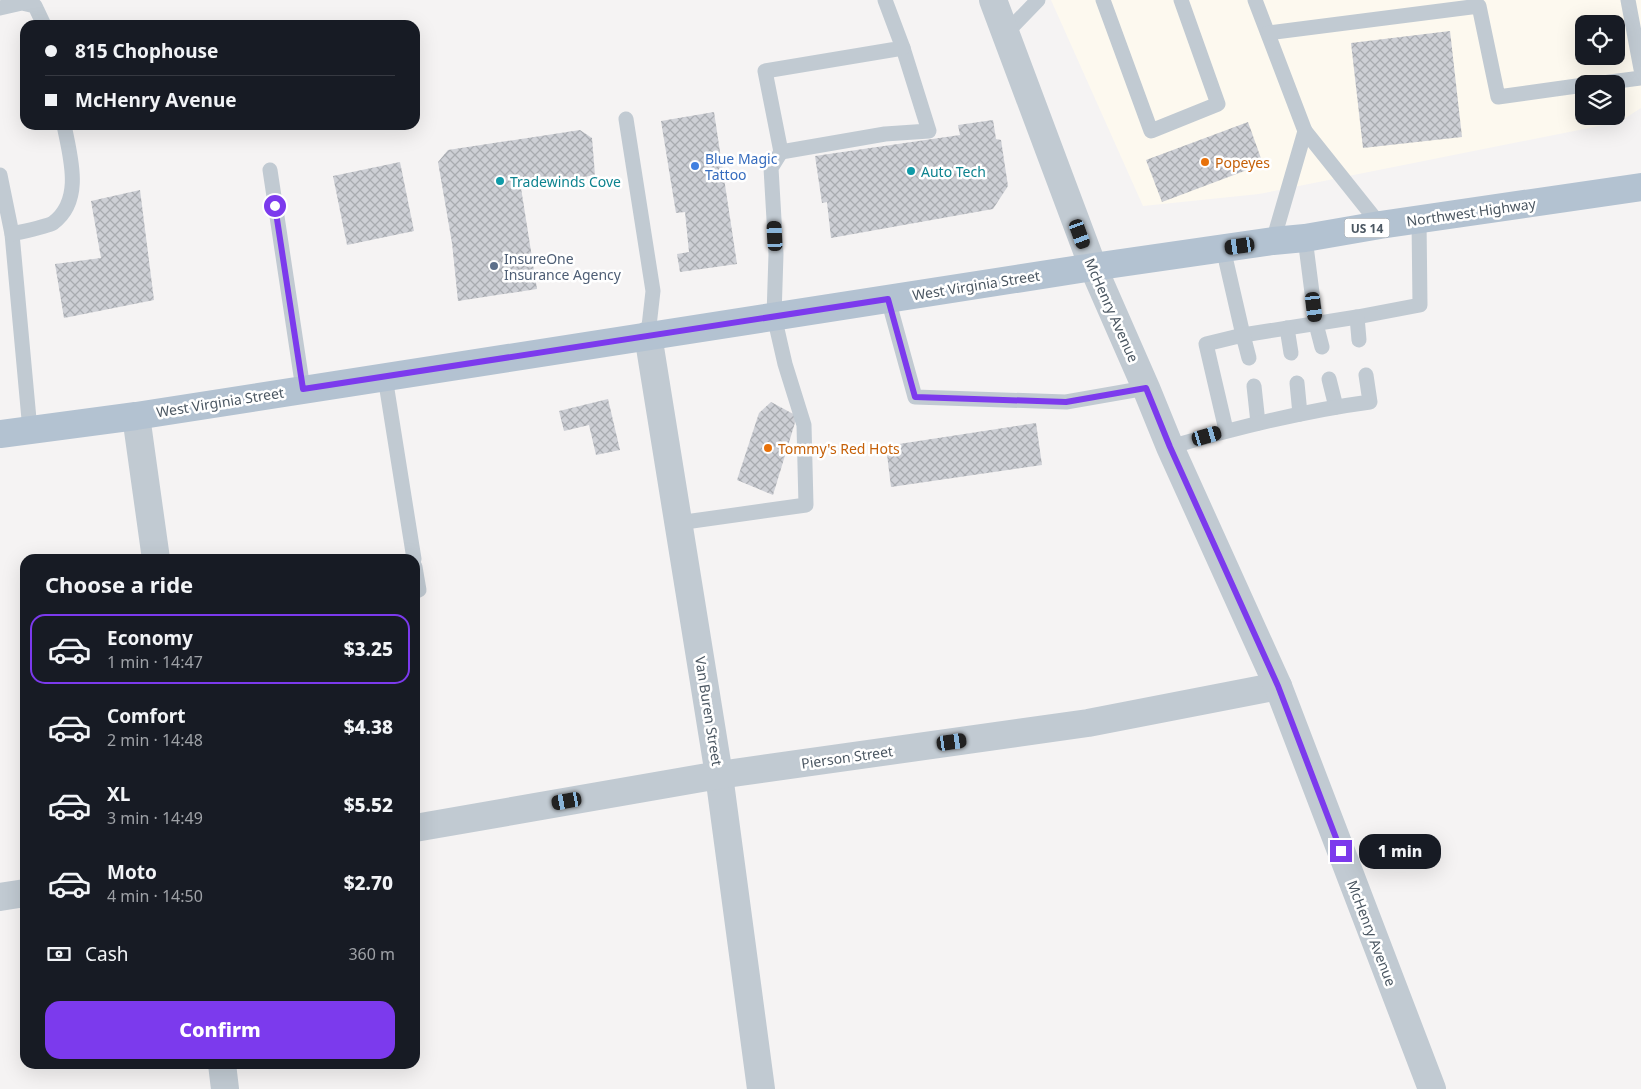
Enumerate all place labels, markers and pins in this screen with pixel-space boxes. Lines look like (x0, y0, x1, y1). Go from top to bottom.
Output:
place label: Blue Magic Tattoo (705, 149, 778, 184)
place label: Popeyes (1215, 153, 1270, 172)
marker: Popeyes (1199, 156, 1211, 168)
marker: Blue Magic Tattoo (689, 160, 701, 172)
place label: Auto Tech (921, 162, 986, 181)
marker: Auto Tech (905, 165, 917, 177)
place label: Tradewinds Cove (510, 172, 621, 191)
marker: Tradewinds Cove (494, 175, 506, 187)
place label: InsureOne Insurance Agency (504, 249, 622, 284)
marker: InsureOne Insurance Agency (488, 260, 500, 272)
place label: Tommy's Red Hots (778, 439, 900, 458)
marker: Tommy's Red Hots (762, 442, 774, 454)

